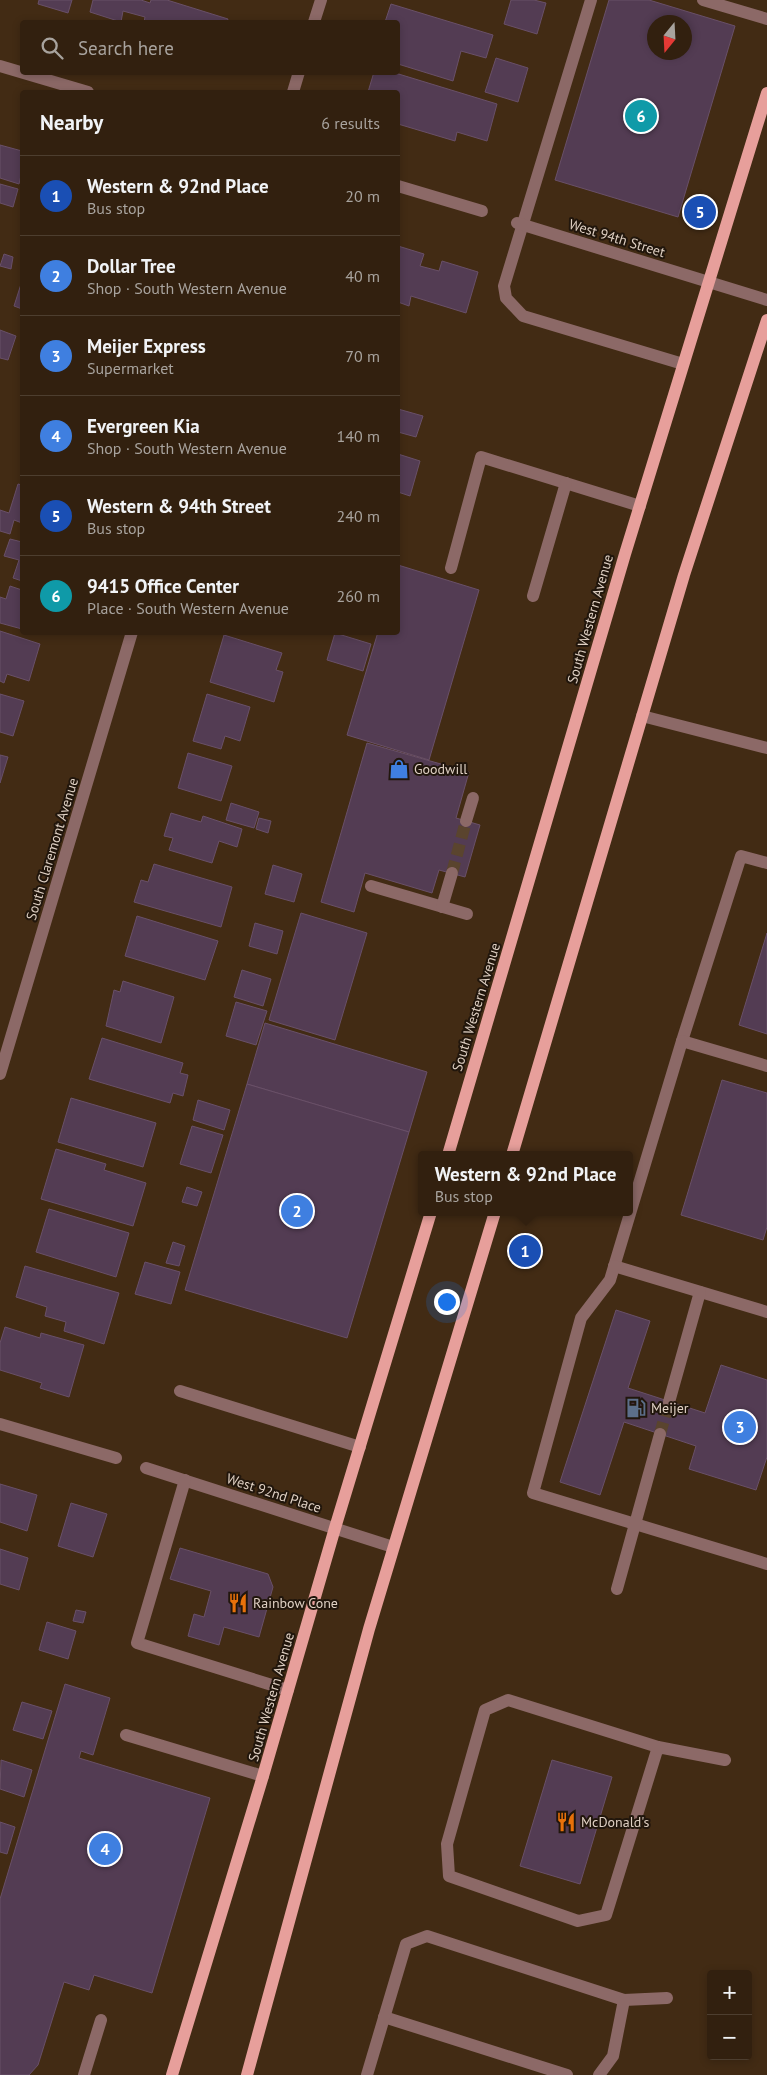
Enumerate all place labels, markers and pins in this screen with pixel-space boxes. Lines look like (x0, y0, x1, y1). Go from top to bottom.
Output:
pin: 6 (625, 97, 657, 135)
pin: 5 (684, 193, 716, 231)
shop icon: Goodwill (388, 758, 410, 780)
place label: Goodwill (414, 760, 467, 778)
pin: 2 (281, 1192, 313, 1230)
pin: 1 (509, 1232, 541, 1270)
fuel station icon: Meijer (625, 1397, 647, 1419)
place label: Meijer (651, 1399, 689, 1417)
pin: 3 (724, 1408, 756, 1446)
restaurant icon: Rainbow Cone (227, 1592, 249, 1614)
place label: Rainbow Cone (253, 1594, 338, 1612)
restaurant icon: McDonald's (555, 1811, 577, 1833)
place label: McDonald's (581, 1813, 649, 1831)
pin: 4 (89, 1830, 121, 1868)

